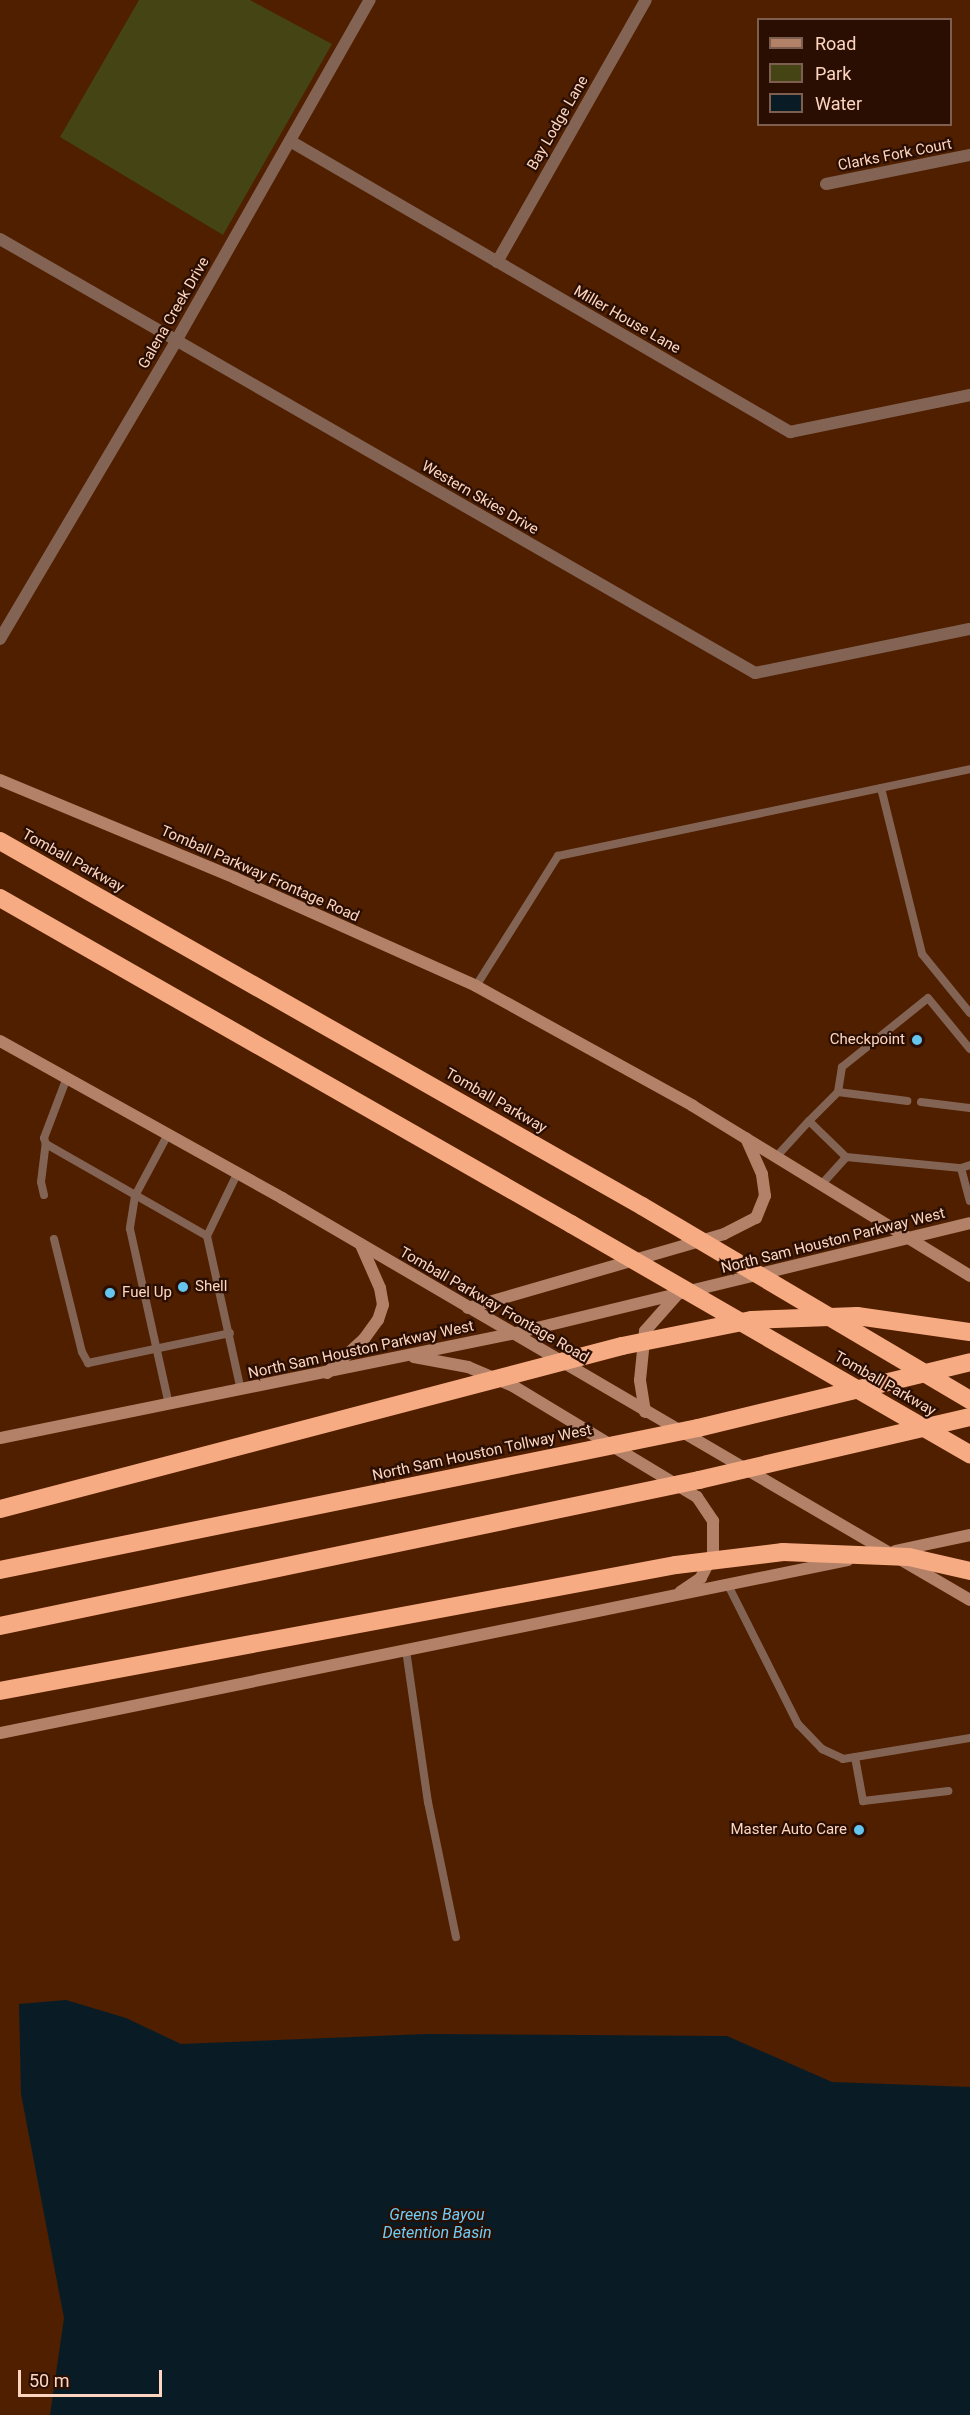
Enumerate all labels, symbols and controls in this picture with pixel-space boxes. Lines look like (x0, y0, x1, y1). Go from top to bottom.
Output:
legend (757, 18, 952, 126)
text: Road (815, 33, 856, 54)
text: Park (815, 63, 851, 84)
street label: Bay Lodge Lane (524, 73, 592, 173)
text: Water (815, 93, 862, 114)
street label: Clarks Fork Court (836, 135, 954, 175)
street label: Galena Creek Drive (135, 254, 213, 372)
street label: Miller House Lane (570, 282, 684, 358)
street label: Western Skies Drive (418, 457, 542, 539)
street label: Tomball Parkway Frontage Road (158, 822, 362, 926)
street label: Tomball Parkway (19, 825, 127, 897)
place label: Checkpoint (830, 1031, 905, 1049)
marker: Checkpoint (910, 1033, 924, 1047)
street label: Tomball Parkway (442, 1065, 550, 1137)
street label: North Sam Houston Parkway West (719, 1204, 947, 1278)
street label: Tomball Parkway Frontage Road (396, 1243, 592, 1367)
place label: Shell (195, 1278, 227, 1296)
marker: Shell (176, 1280, 190, 1294)
place label: Fuel Up (122, 1284, 172, 1302)
marker: Fuel Up (103, 1286, 117, 1300)
street label: North Sam Houston Parkway West (247, 1317, 475, 1383)
street label: Tomball Parkway (831, 1348, 939, 1420)
street label: North Sam Houston Tollway West (371, 1421, 593, 1485)
place label: Master Auto Care (731, 1821, 847, 1839)
marker: Master Auto Care (852, 1823, 866, 1837)
water label: Greens Bayou Detention Basin (383, 2205, 491, 2243)
scale bar (21, 2358, 165, 2396)
text: 50 m (29, 2370, 69, 2391)

